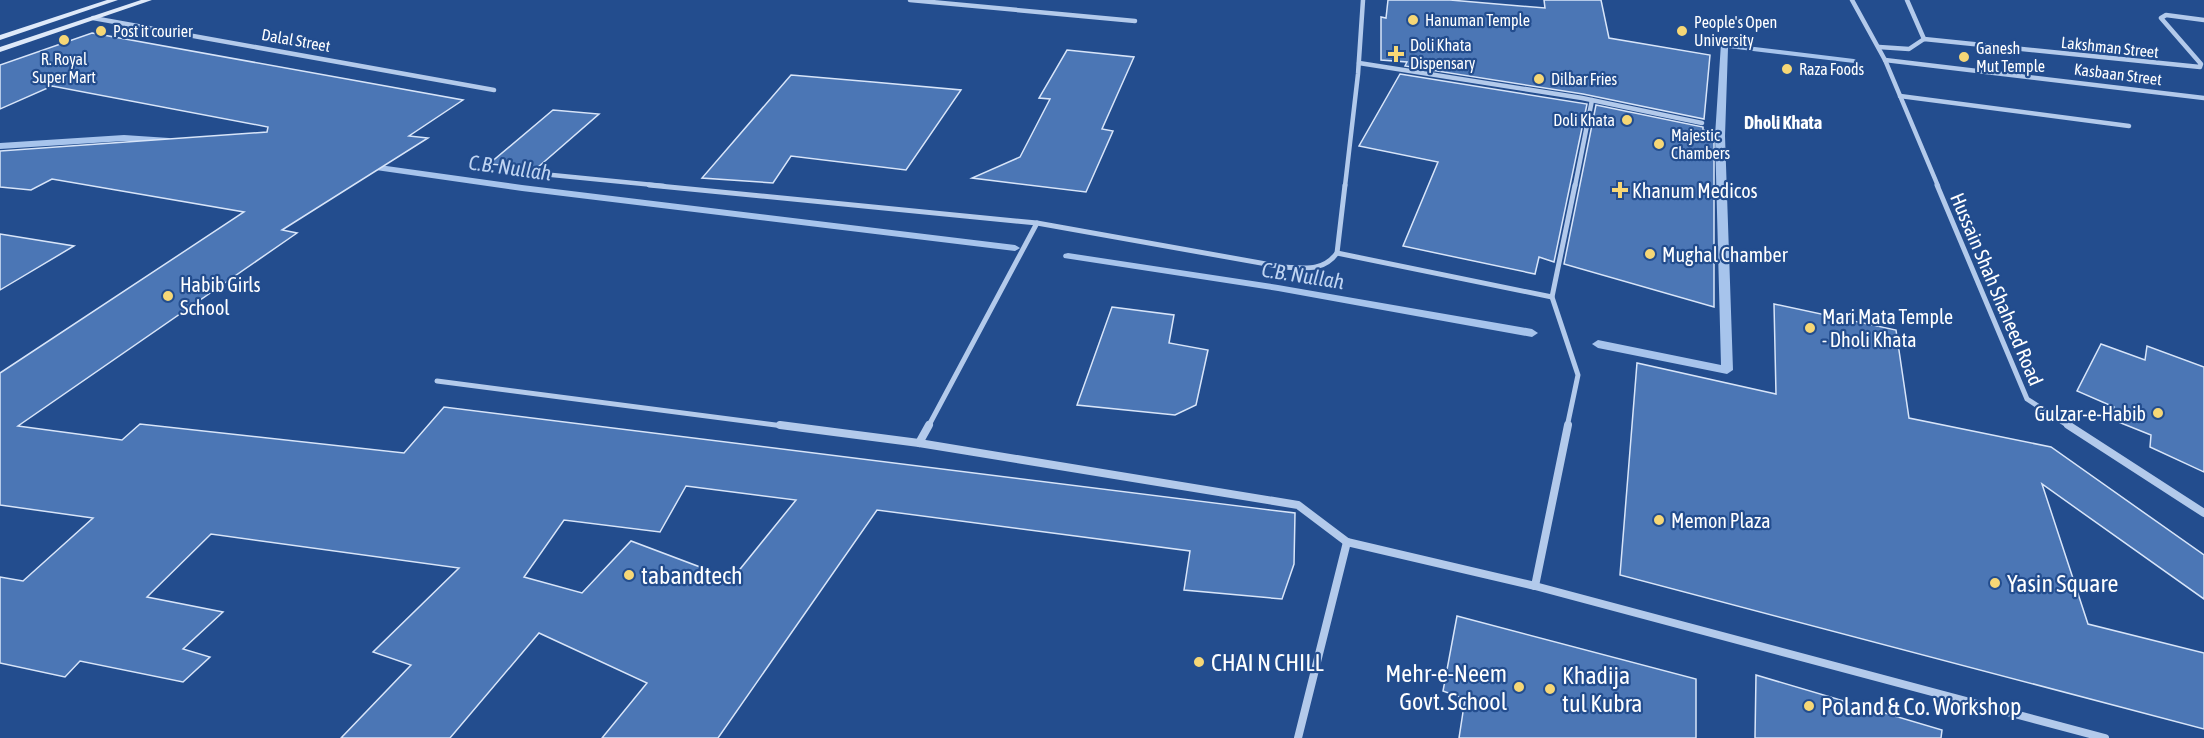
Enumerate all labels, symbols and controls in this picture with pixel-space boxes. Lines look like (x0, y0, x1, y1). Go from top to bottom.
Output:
place label: Hanuman Temple (1425, 11, 1530, 30)
marker: Hanuman Temple (1406, 13, 1420, 27)
place label: People's Open University (1694, 13, 1777, 50)
place label: Post it courier (113, 22, 193, 40)
marker: Post it courier (94, 24, 108, 38)
marker: People's Open University (1675, 24, 1689, 38)
street label: Dalal Street (260, 25, 332, 55)
marker: R. Royal Super Mart (57, 33, 71, 47)
street label: Lakshman Street (2060, 33, 2160, 61)
place label: Doli Khata Dispensary (1410, 36, 1476, 73)
place label: Ganesh Mut Temple (1976, 39, 2045, 76)
marker: Doli Khata Dispensary (1387, 45, 1405, 63)
place label: R. Royal Super Mart (32, 50, 96, 87)
marker: Ganesh Mut Temple (1957, 50, 1971, 64)
place label: Raza Foods (1799, 60, 1865, 78)
street label: Kasbaan Street (2073, 60, 2163, 88)
marker: Raza Foods (1780, 62, 1794, 76)
place label: Dilbar Fries (1551, 70, 1618, 88)
marker: Dilbar Fries (1532, 72, 1546, 86)
place label: Doli Khata (1553, 111, 1615, 129)
district label: Dholi Khata (1744, 112, 1822, 133)
marker: Doli Khata (1620, 113, 1634, 127)
place label: Majestic Chambers (1671, 126, 1730, 162)
marker: Majestic Chambers (1652, 137, 1666, 151)
water label: C.B. Nullah (467, 149, 553, 185)
place label: Khanum Medicos (1632, 179, 1758, 202)
marker: Khanum Medicos (1613, 183, 1627, 197)
street label: Hussain Shah Shaheed Road (1946, 189, 2048, 389)
place label: Mughal Chamber (1662, 243, 1789, 266)
marker: Mughal Chamber (1643, 247, 1657, 261)
water label: C.B. Nullah (1260, 257, 1346, 293)
place label: Habib Girls School (180, 273, 261, 319)
marker: Habib Girls School (161, 289, 175, 303)
place label: Mari Mata Temple - Dholi Khata (1822, 305, 1953, 351)
marker: Mari Mata Temple - Dholi Khata (1803, 321, 1817, 335)
place label: Gulzar-e-Habib (2034, 402, 2146, 425)
marker: Gulzar-e-Habib (2151, 406, 2165, 420)
place label: Memon Plaza (1671, 509, 1771, 532)
marker: Memon Plaza (1652, 513, 1666, 527)
place label: tabandtech (641, 562, 743, 589)
marker: tabandtech (622, 568, 636, 582)
place label: Yasin Square (2007, 570, 2119, 597)
marker: Yasin Square (1988, 576, 2002, 590)
place label: CHAI N CHILL (1211, 649, 1325, 676)
marker: CHAI N CHILL (1192, 655, 1206, 669)
place label: Mehr-e-Neem Govt. School (1385, 660, 1508, 715)
place label: Khadija tul Kubra (1562, 662, 1642, 717)
marker: Mehr-e-Neem Govt. School (1512, 680, 1526, 694)
marker: Khadija tul Kubra (1543, 682, 1557, 696)
place label: Poland & Co. Workshop (1821, 693, 2021, 720)
marker: Poland & Co. Workshop (1802, 699, 1816, 713)

